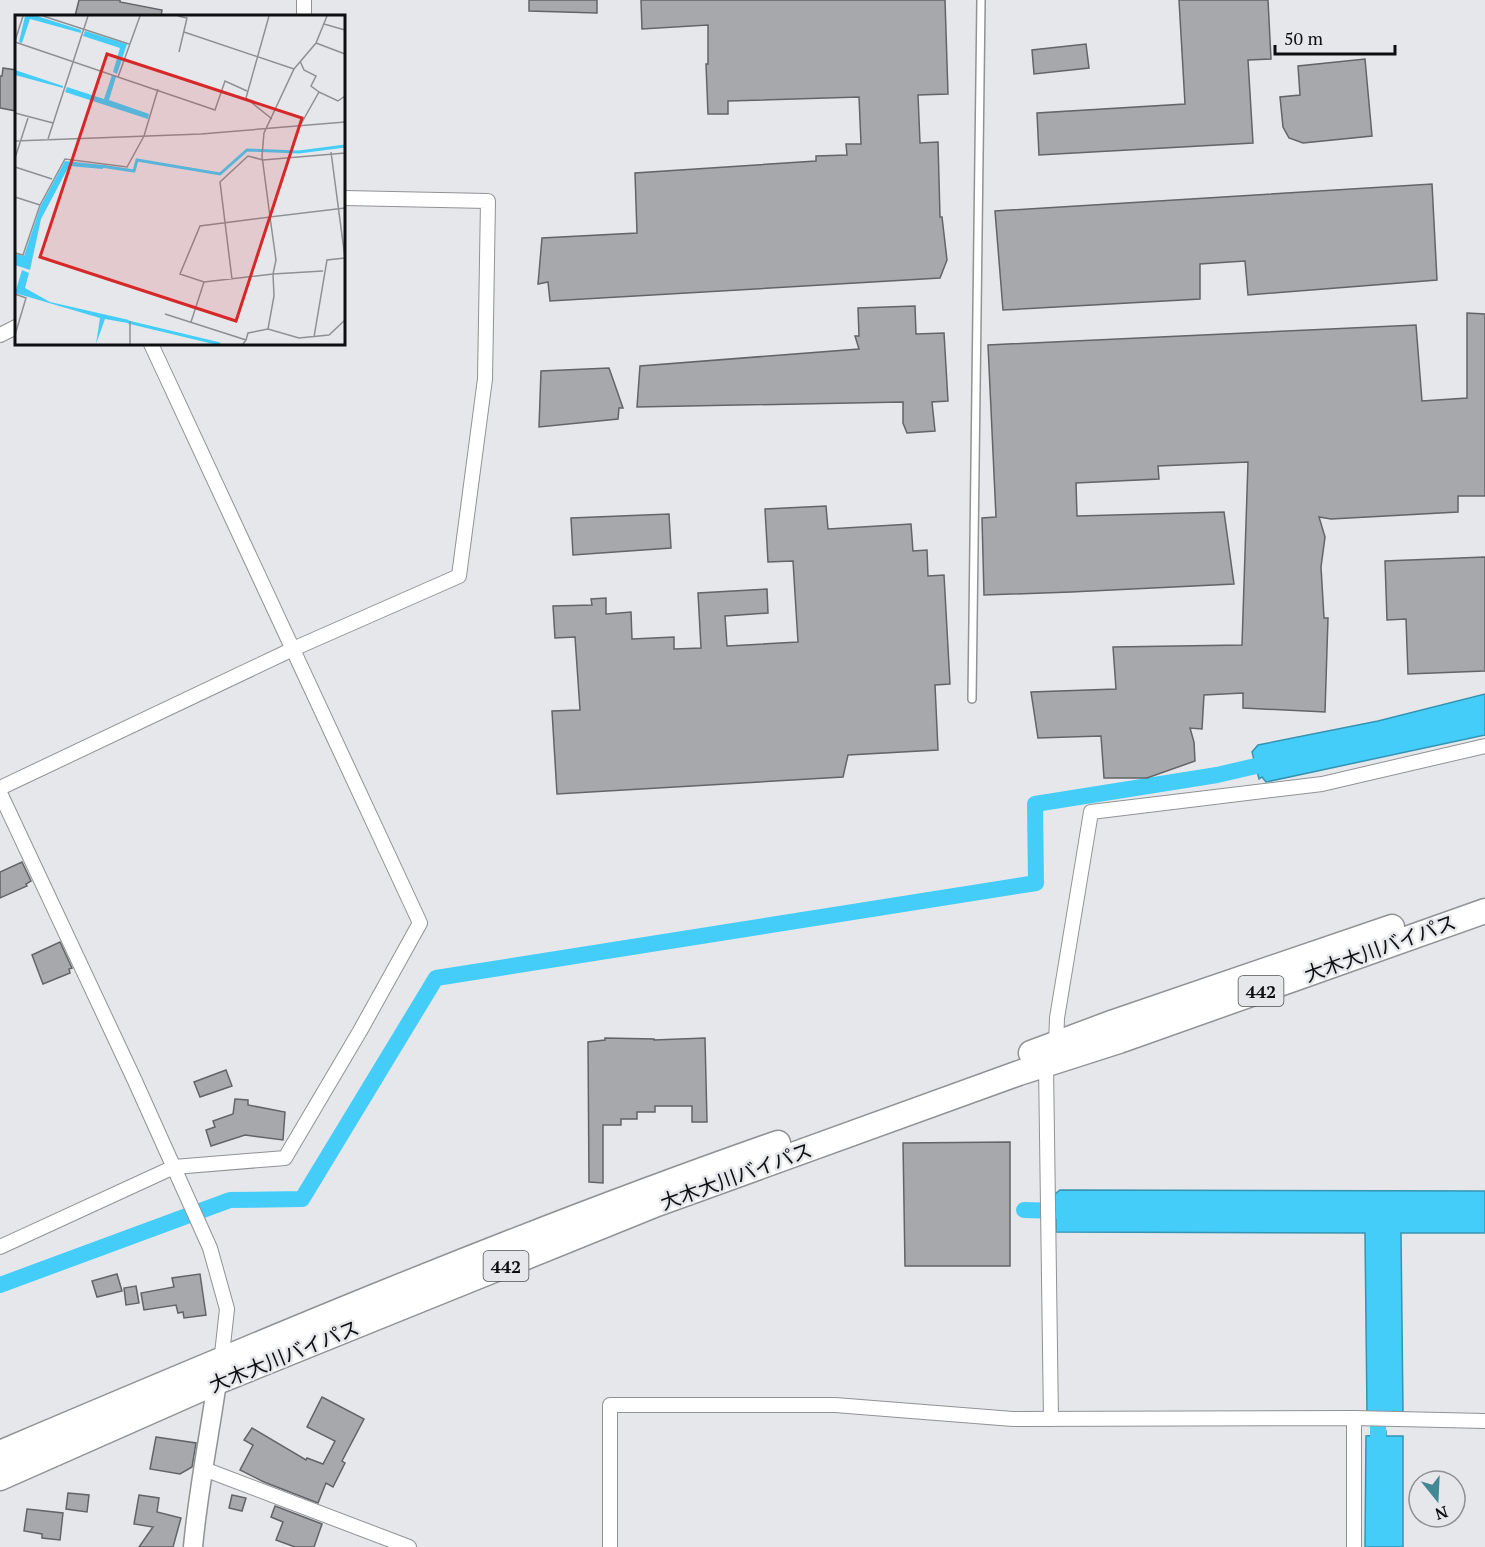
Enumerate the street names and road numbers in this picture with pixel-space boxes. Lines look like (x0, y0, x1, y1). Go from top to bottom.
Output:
street label: 大木大川バイパス (1300, 908, 1460, 988)
road number: 442 (1238, 976, 1284, 1006)
street label: 大木大川バイパス (656, 1136, 816, 1216)
road number: 442 (484, 1251, 528, 1281)
street label: 大木大川バイパス (205, 1314, 363, 1398)

